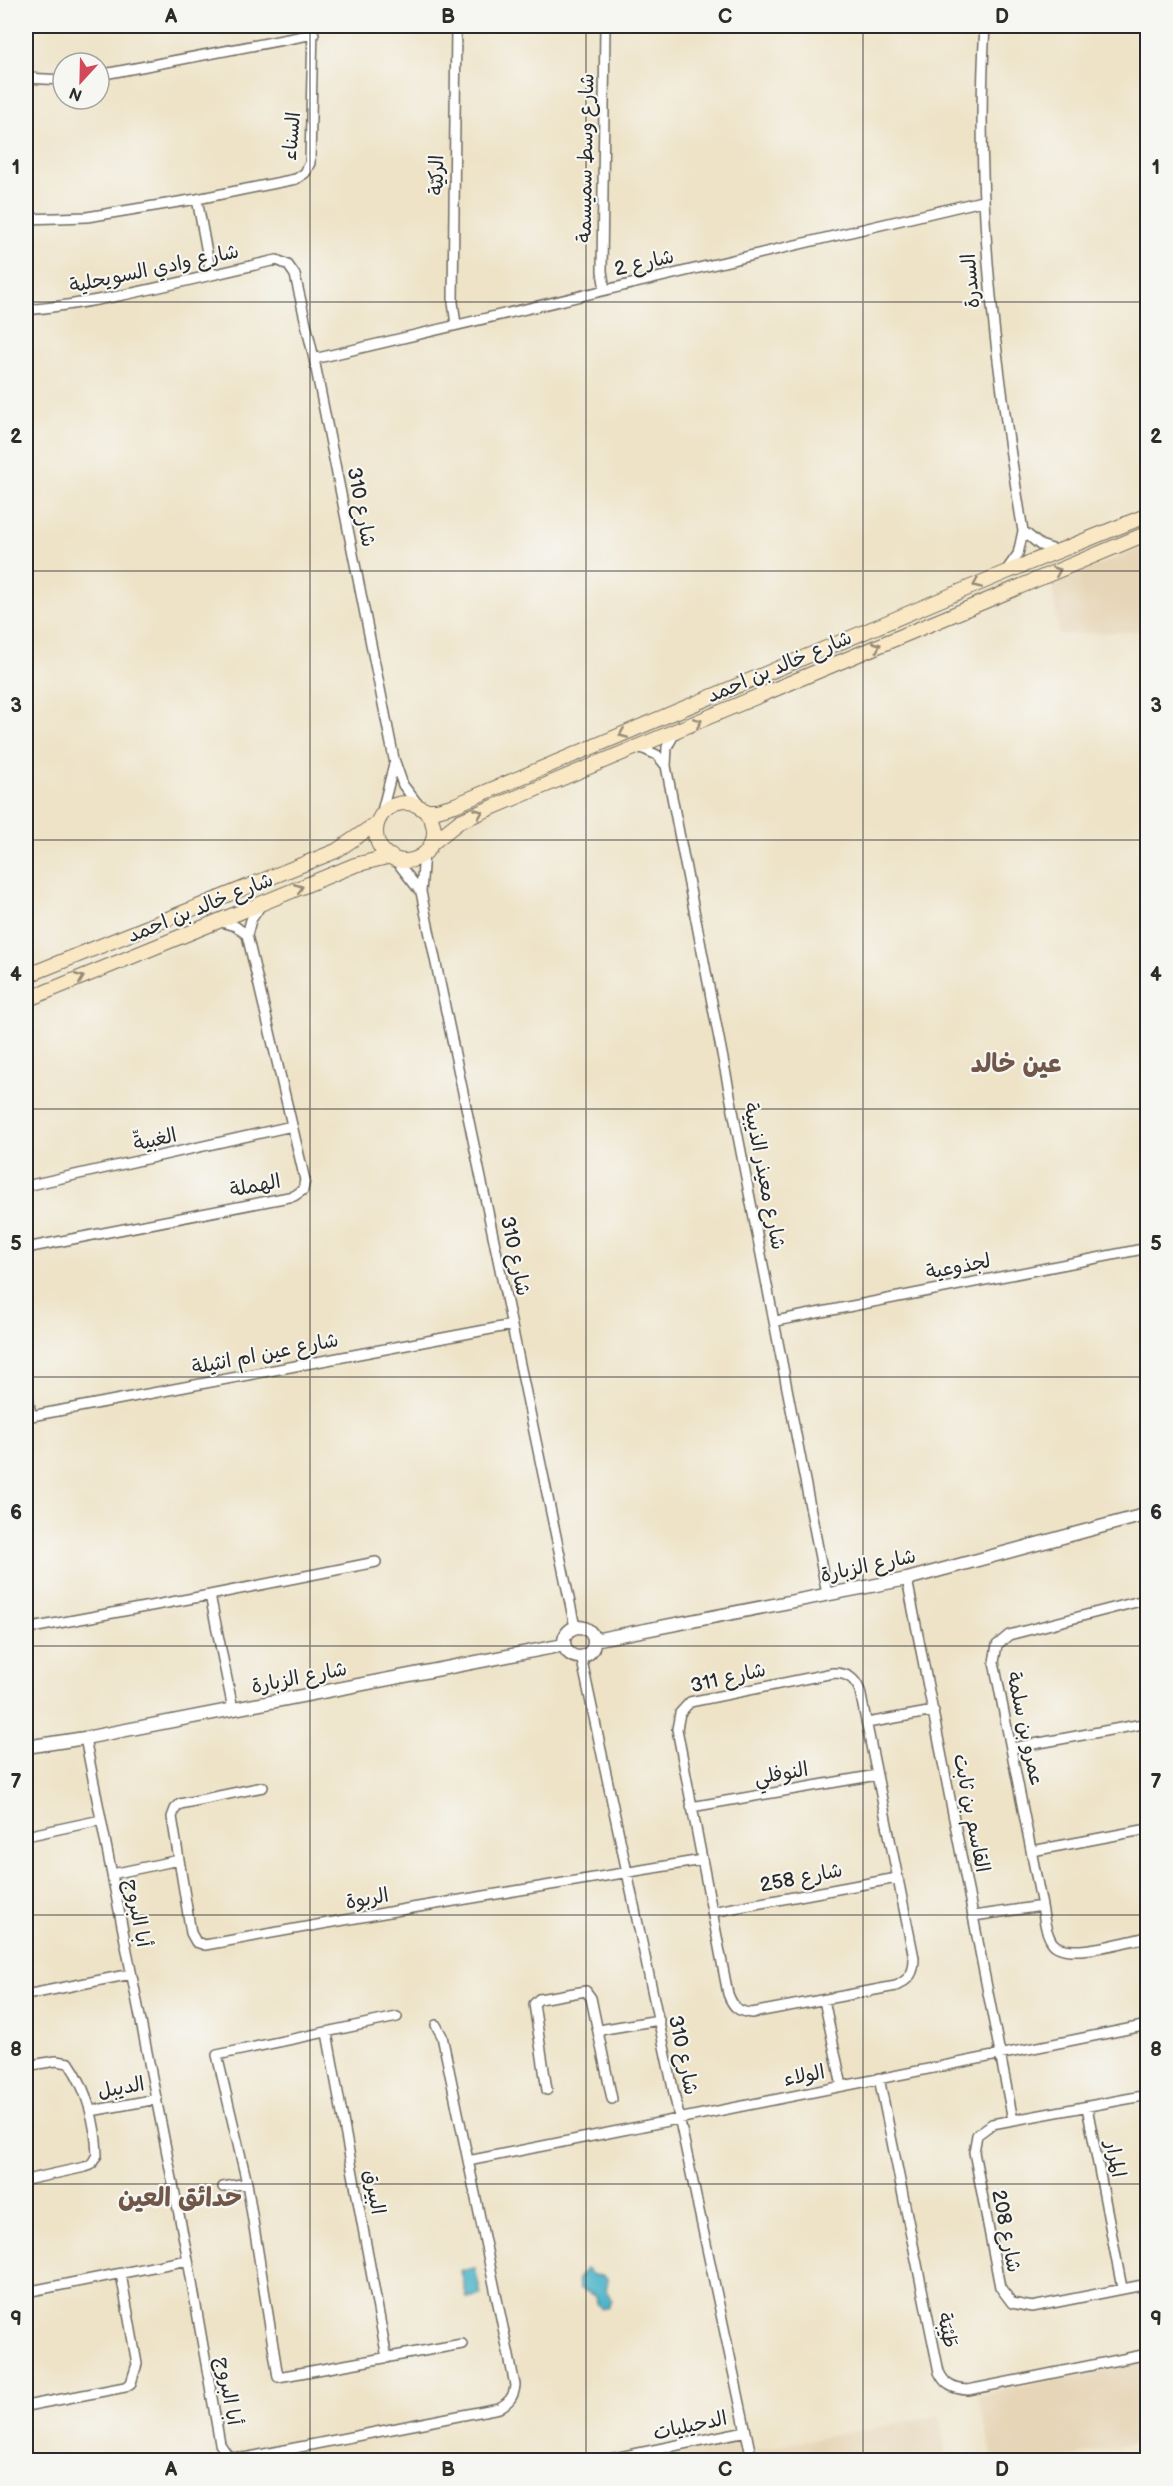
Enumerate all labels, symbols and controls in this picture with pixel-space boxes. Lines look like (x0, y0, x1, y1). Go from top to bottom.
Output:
text: A (164, 5, 178, 29)
text: B (441, 5, 455, 29)
text: C (718, 5, 732, 29)
text: D (995, 5, 1009, 29)
north arrow (51, 51, 111, 111)
street label: شارع وسط سميسمة (573, 73, 600, 243)
text: N (67, 82, 85, 105)
street label: السناء (278, 111, 306, 161)
street label: الركيّة (425, 155, 449, 195)
text: 1 (12, 156, 20, 180)
text: 1 (1152, 156, 1160, 180)
street label: شارع وادي السويحلية (67, 239, 242, 301)
street label: شارع 2 (612, 244, 677, 282)
street label: السدرة (957, 253, 985, 309)
text: 2 (10, 425, 22, 449)
text: 2 (1150, 425, 1162, 449)
street label: شارع 310 (341, 465, 380, 549)
one-way arrow (1051, 566, 1062, 578)
one-way arrow (972, 577, 983, 589)
street label: شارع خالد بن احمد (703, 626, 856, 709)
one-way arrow (871, 641, 882, 653)
text: 3 (10, 694, 22, 718)
text: 3 (1150, 694, 1162, 718)
one-way arrow (691, 717, 702, 729)
one-way arrow (618, 727, 629, 739)
one-way arrow (473, 808, 484, 820)
street label: شارع خالد بن احمد (124, 868, 277, 949)
one-way arrow (293, 883, 304, 895)
text: 4 (10, 963, 22, 987)
text: 4 (1150, 963, 1162, 987)
one-way arrow (73, 973, 84, 985)
district label: عين خالد (971, 1049, 1061, 1080)
street label: شارع معيذر الذيبية (737, 1101, 790, 1252)
street label: الغبيةّ (131, 1121, 179, 1157)
street label: الهملة (228, 1169, 283, 1203)
street label: شارع 310 (494, 1214, 535, 1298)
text: 5 (10, 1232, 22, 1256)
text: 5 (1150, 1232, 1162, 1256)
street label: لجذوعية (924, 1249, 993, 1285)
street label: شارع عين ام انثيلة (190, 1328, 341, 1382)
text: 6 (10, 1501, 22, 1525)
text: 6 (1150, 1501, 1162, 1525)
street label: شارع الزبارة (818, 1544, 918, 1589)
street label: شارع الزبارة (249, 1657, 349, 1700)
street label: شارع 311 (688, 1658, 768, 1699)
street label: عمرو بن سلمة (1001, 1670, 1049, 1789)
street label: القاسم بن ثابت (945, 1752, 994, 1875)
street label: النوفلي (752, 1757, 811, 1795)
text: 7 (10, 1770, 22, 1794)
text: 7 (1150, 1770, 1162, 1794)
street label: شارع 258 (758, 1858, 845, 1899)
street label: أبا البروج (118, 1877, 155, 1950)
street label: الربوة (344, 1883, 391, 1915)
street label: شارع 310 (662, 2013, 703, 2097)
text: 8 (10, 2038, 22, 2062)
text: 8 (1150, 2038, 1162, 2062)
street label: الولاء (782, 2060, 827, 2092)
street label: الديبل (96, 2072, 147, 2104)
street label: المرار (1099, 2137, 1130, 2180)
street label: البيرق (358, 2168, 390, 2216)
district label: حدائق العين (118, 2183, 242, 2214)
street label: شارع 208 (985, 2188, 1026, 2275)
text: 9 (10, 2307, 22, 2331)
text: 9 (1150, 2307, 1162, 2331)
street label: طَيْبَة (932, 2311, 962, 2350)
street label: أبا البروج (209, 2355, 246, 2427)
street label: الدحيليات (651, 2406, 729, 2446)
text: A (164, 2458, 178, 2482)
text: B (441, 2458, 455, 2482)
text: C (718, 2458, 732, 2482)
text: D (995, 2458, 1009, 2482)

